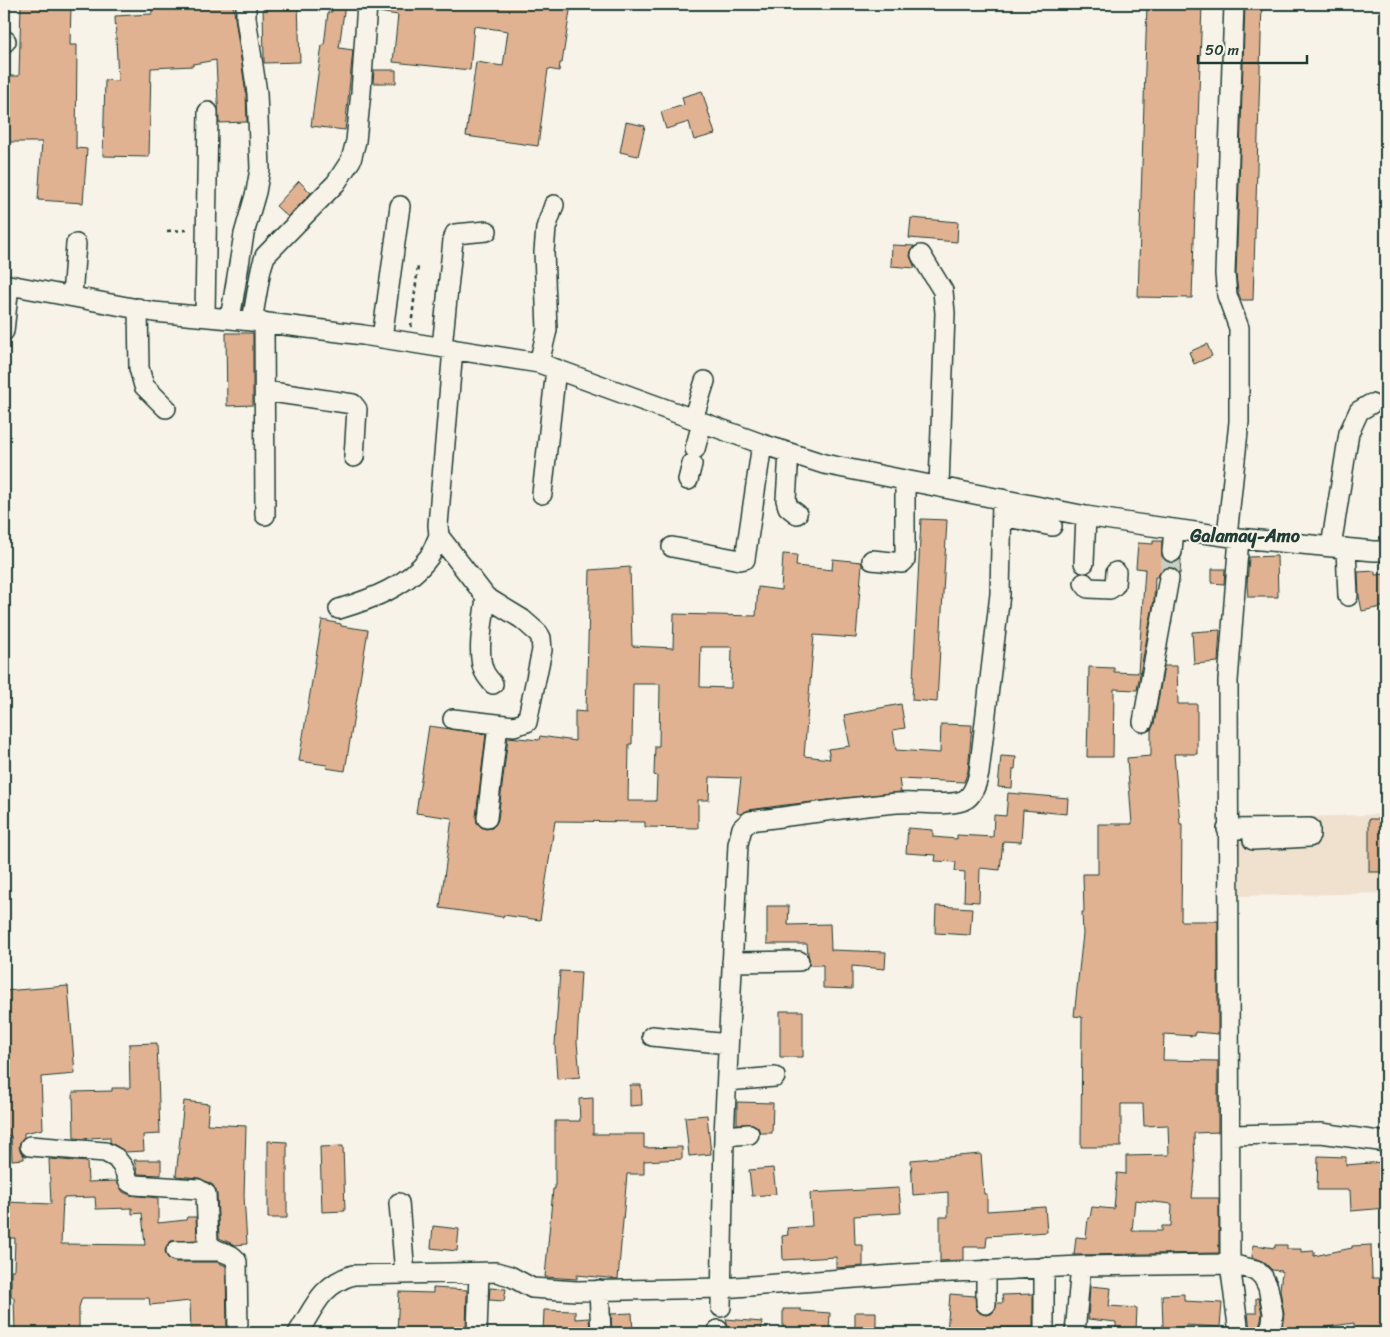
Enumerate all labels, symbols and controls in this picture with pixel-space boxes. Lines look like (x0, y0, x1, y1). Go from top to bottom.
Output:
scale bar (1198, 32, 1306, 64)
text: 50 m (1205, 37, 1240, 63)
district label: Galamay-Amo (1189, 520, 1301, 552)

